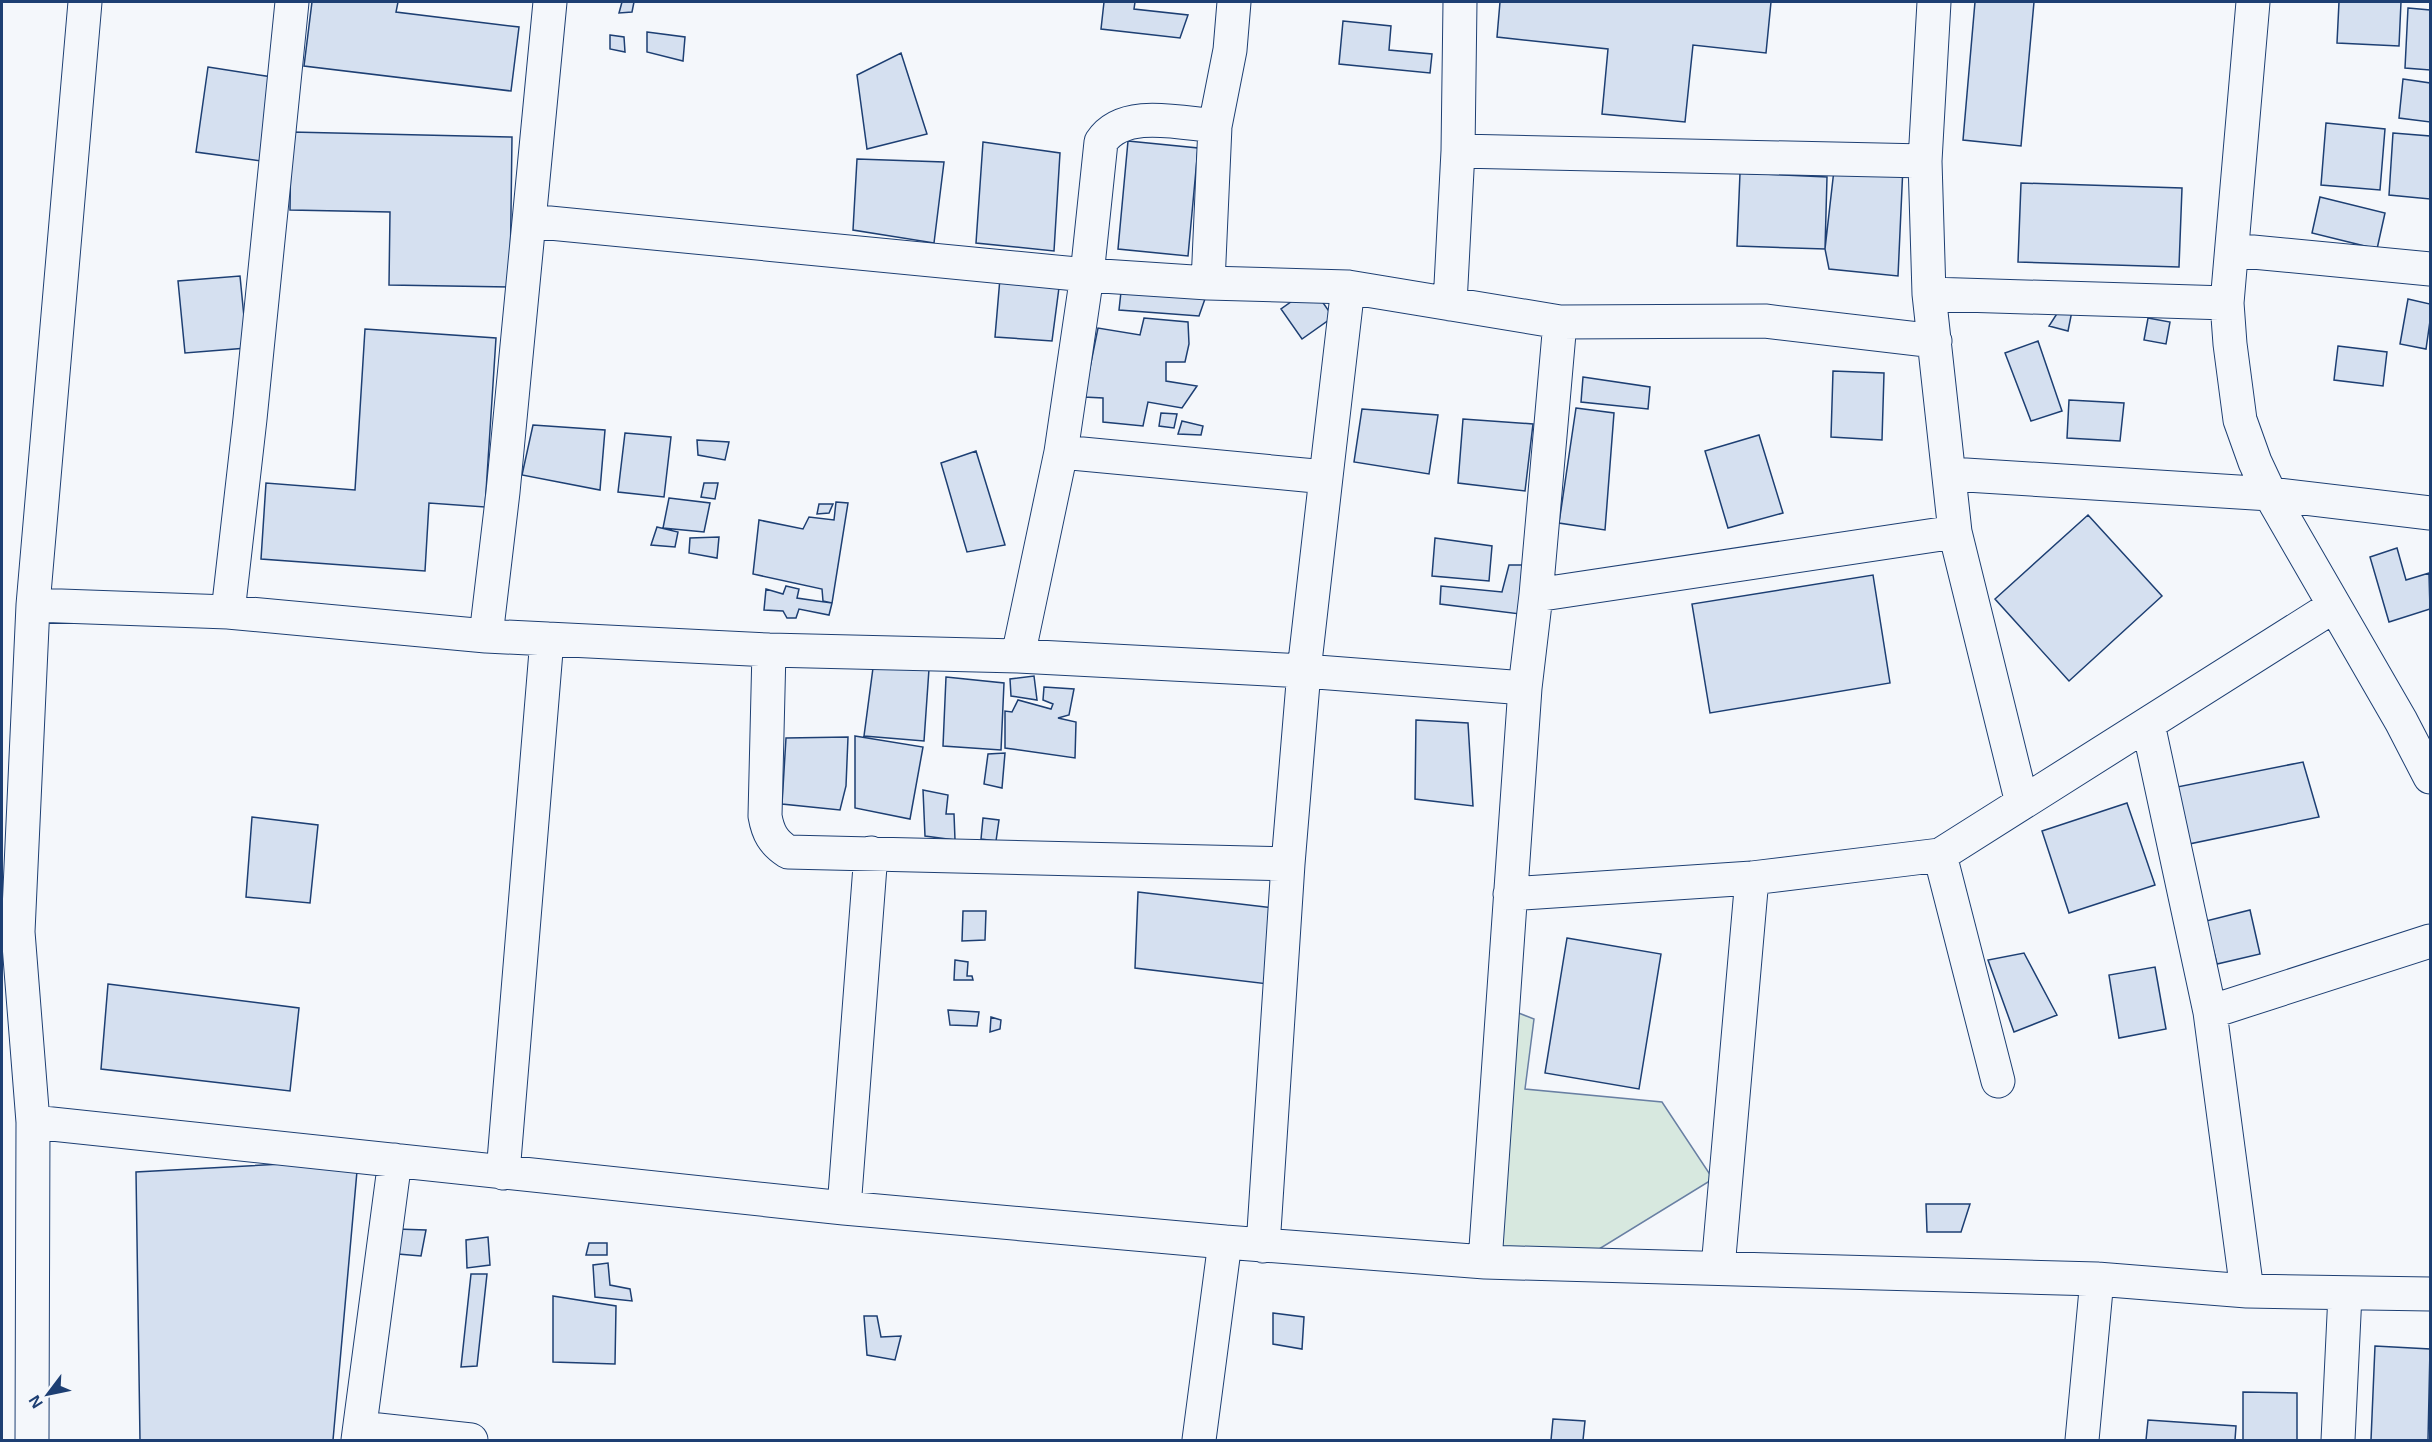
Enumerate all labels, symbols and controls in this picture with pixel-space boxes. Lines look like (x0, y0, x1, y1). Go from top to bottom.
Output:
north arrow (18, 1364, 78, 1424)
text: N (25, 1392, 46, 1411)

